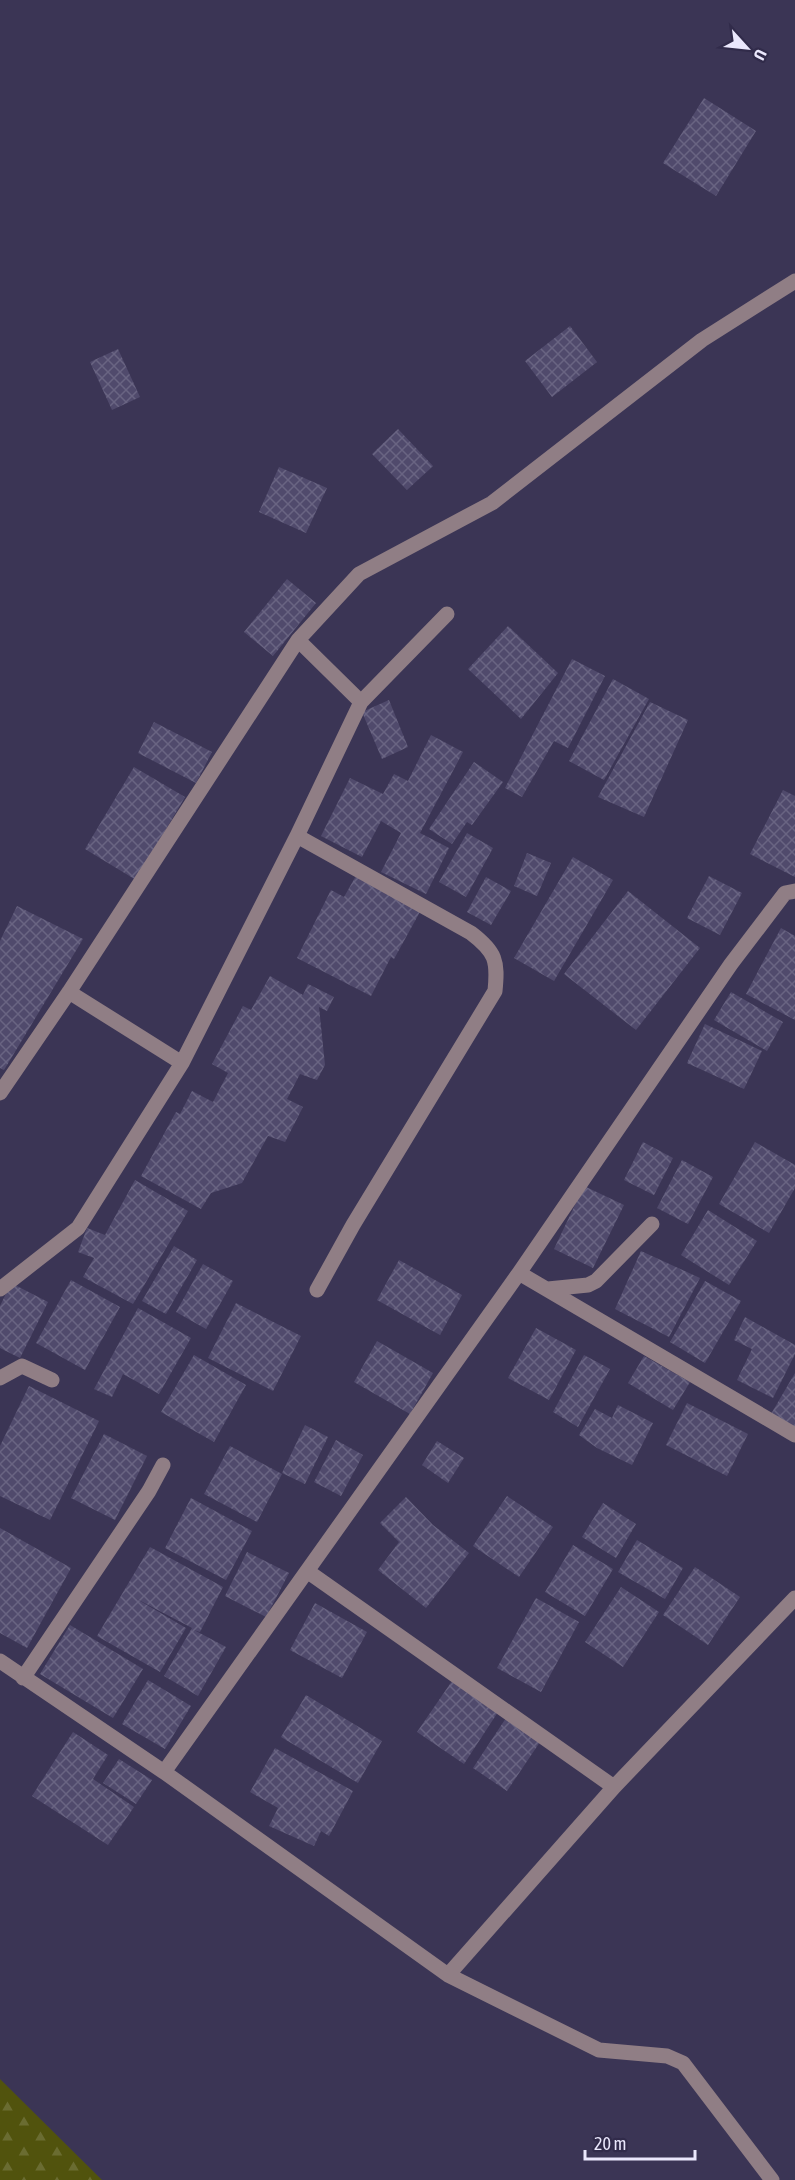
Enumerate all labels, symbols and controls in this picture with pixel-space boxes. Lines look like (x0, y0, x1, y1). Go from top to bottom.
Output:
north arrow (717, 18, 777, 78)
text: U (750, 47, 771, 63)
scale bar (585, 2123, 694, 2161)
text: 20 m (594, 2133, 626, 2154)

